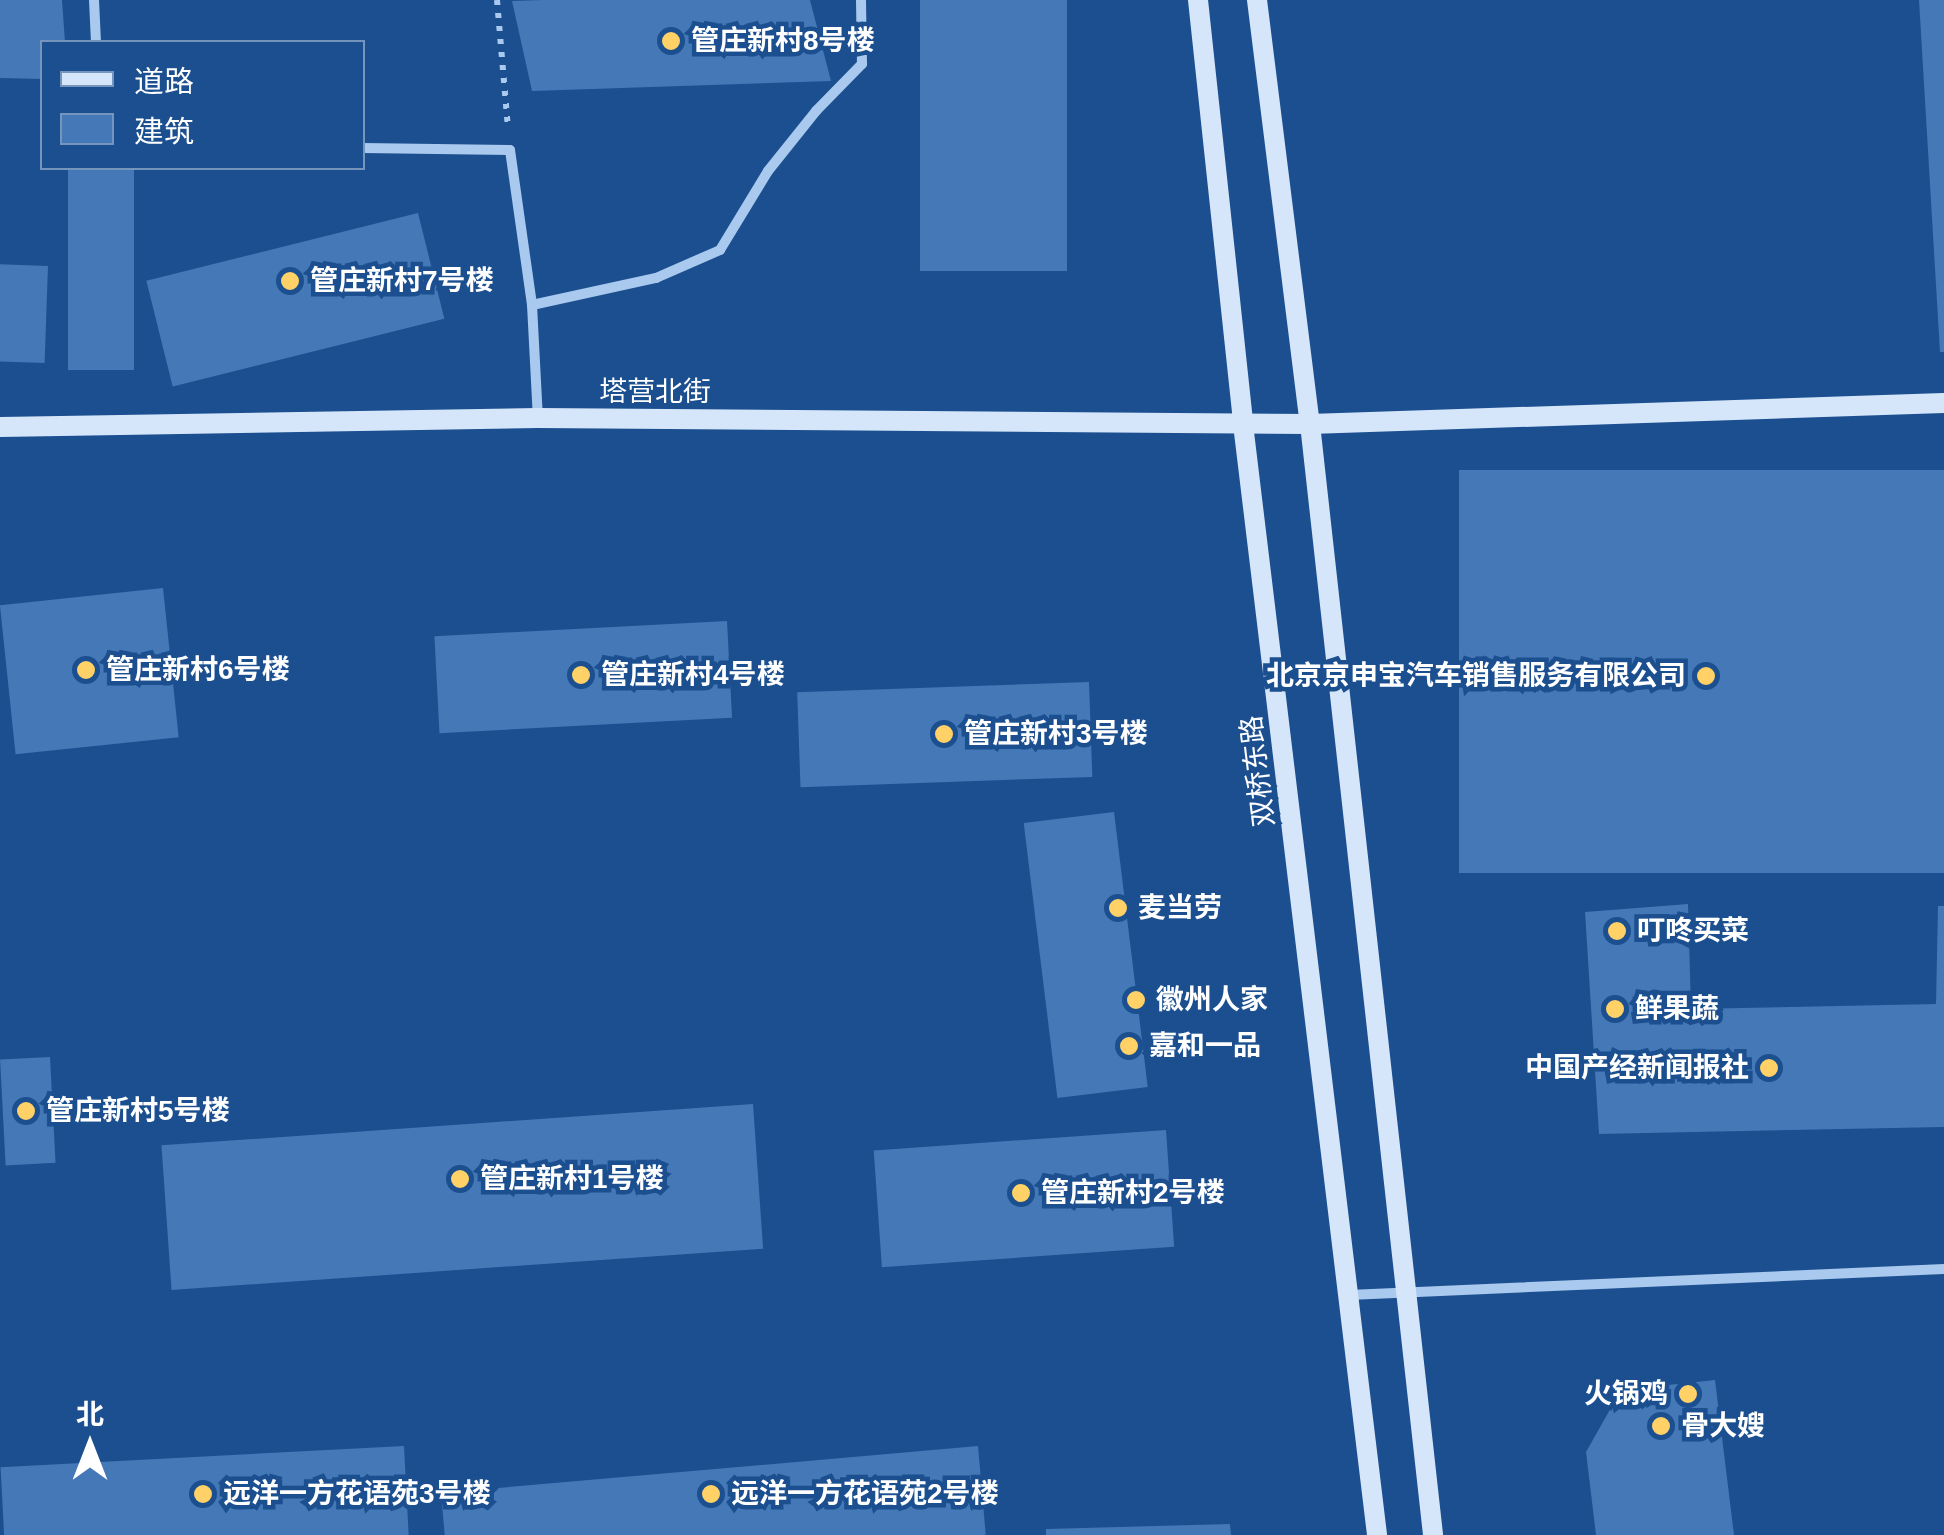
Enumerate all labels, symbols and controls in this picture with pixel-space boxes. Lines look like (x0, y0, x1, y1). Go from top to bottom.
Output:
place label: 管庄新村8号楼 (691, 24, 875, 58)
marker: 管庄新村8号楼 (660, 30, 682, 52)
legend (40, 40, 365, 170)
text: 道路 (134, 65, 194, 98)
text: 建筑 (134, 115, 194, 148)
place label: 管庄新村7号楼 (310, 264, 494, 298)
marker: 管庄新村7号楼 (279, 270, 301, 292)
street label: 塔营北街 (599, 375, 711, 409)
place label: 管庄新村6号楼 (106, 653, 290, 687)
place label: 管庄新村4号楼 (601, 658, 785, 692)
marker: 管庄新村6号楼 (75, 659, 97, 681)
place label: 北京京申宝汽车销售服务有限公司 (1266, 659, 1686, 693)
marker: 管庄新村4号楼 (570, 664, 592, 686)
marker: 北京京申宝汽车销售服务有限公司 (1695, 665, 1717, 687)
street label: 双桥东路 (1235, 713, 1281, 829)
place label: 管庄新村3号楼 (964, 717, 1148, 751)
marker: 管庄新村3号楼 (933, 723, 955, 745)
place label: 麦当劳 (1138, 891, 1222, 925)
marker: 麦当劳 (1107, 897, 1129, 919)
place label: 叮咚买菜 (1637, 914, 1749, 948)
marker: 叮咚买菜 (1606, 920, 1628, 942)
place label: 徽州人家 (1156, 983, 1268, 1017)
marker: 徽州人家 (1125, 989, 1147, 1011)
place label: 鲜果蔬 (1635, 992, 1719, 1026)
marker: 鲜果蔬 (1604, 998, 1626, 1020)
place label: 嘉和一品 (1149, 1029, 1261, 1063)
marker: 嘉和一品 (1118, 1035, 1140, 1057)
place label: 中国产经新闻报社 (1525, 1051, 1749, 1085)
marker: 中国产经新闻报社 (1758, 1057, 1780, 1079)
place label: 管庄新村5号楼 (46, 1094, 230, 1128)
marker: 管庄新村5号楼 (15, 1100, 37, 1122)
place label: 管庄新村1号楼 (480, 1162, 664, 1196)
marker: 管庄新村1号楼 (449, 1168, 471, 1190)
place label: 管庄新村2号楼 (1041, 1176, 1225, 1210)
marker: 管庄新村2号楼 (1010, 1182, 1032, 1204)
place label: 火锅鸡 (1584, 1377, 1668, 1411)
marker: 火锅鸡 (1677, 1383, 1699, 1405)
north arrow (40, 1395, 140, 1495)
text: 北 (76, 1399, 104, 1430)
place label: 骨大嫂 (1681, 1409, 1765, 1443)
marker: 骨大嫂 (1650, 1415, 1672, 1437)
place label: 远洋一方花语苑3号楼 (223, 1477, 491, 1511)
place label: 远洋一方花语苑2号楼 (731, 1477, 999, 1511)
marker: 远洋一方花语苑3号楼 (192, 1483, 214, 1505)
marker: 远洋一方花语苑2号楼 (700, 1483, 722, 1505)

